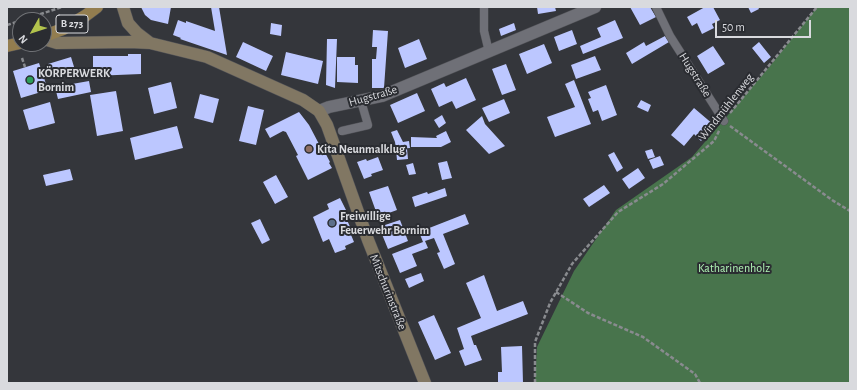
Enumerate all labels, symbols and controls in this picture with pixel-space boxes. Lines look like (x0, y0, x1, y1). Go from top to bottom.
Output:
north arrow (12, 12, 52, 52)
scale bar (717, 12, 813, 38)
road number: B 273 (56, 15, 88, 33)
text: 50 m (722, 21, 745, 33)
text: N (16, 33, 30, 46)
street label: Hugstraße (676, 50, 714, 100)
place label: KÖRPERWERK Bornim (38, 66, 110, 94)
street label: Windmühlenweg (695, 70, 757, 144)
marker: KÖRPERWERK Bornim (25, 75, 35, 85)
street label: Hugstraße (347, 82, 399, 110)
place label: Kita Neunmalklug (317, 142, 405, 156)
marker: Kita Neunmalklug (304, 144, 314, 154)
place label: Freiwillige Feuerwehr Bornim (340, 209, 429, 237)
marker: Freiwillige Feuerwehr Bornim (327, 218, 337, 228)
street label: Mitschurinstraße (366, 252, 410, 332)
park label: Katharinenholz (698, 261, 770, 275)

